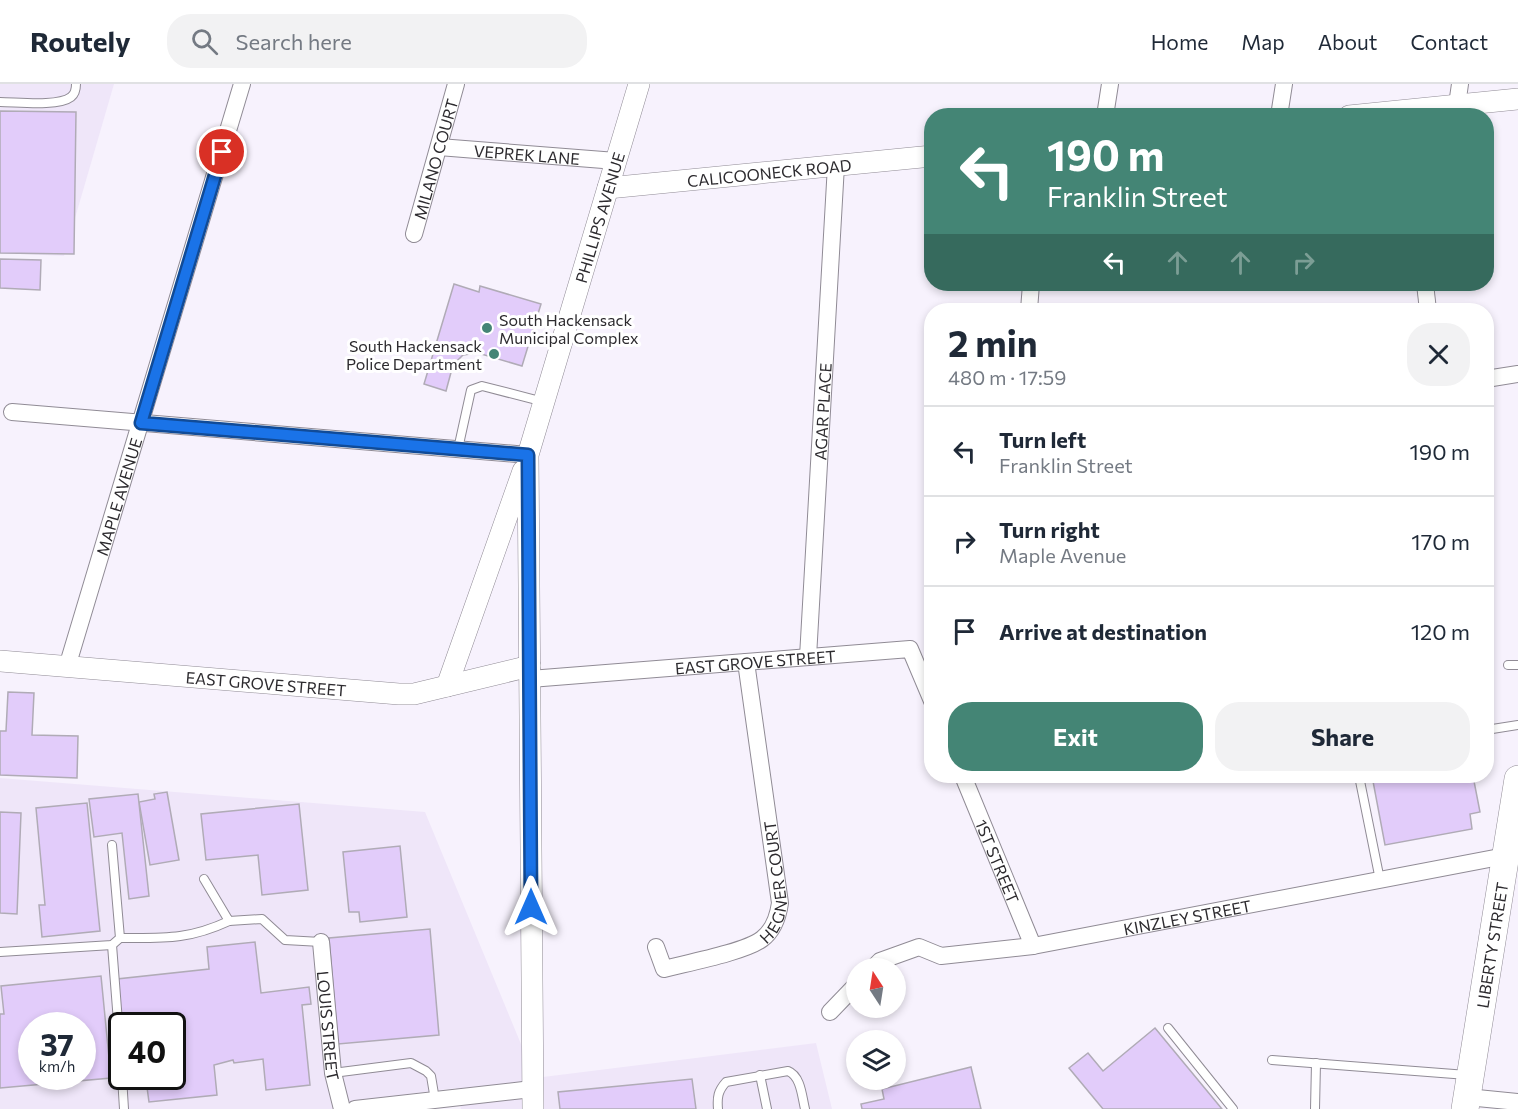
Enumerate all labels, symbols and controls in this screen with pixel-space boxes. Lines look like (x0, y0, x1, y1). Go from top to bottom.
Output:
search box (167, 14, 587, 68)
text: Routely (30, 24, 131, 58)
icon: search (188, 25, 221, 58)
text: Search here (236, 28, 352, 55)
text: Home (1151, 29, 1208, 54)
text: Map (1241, 29, 1285, 54)
text: About (1318, 29, 1377, 54)
text: Contact (1410, 29, 1488, 54)
street label: MILANO COURT (409, 96, 461, 221)
pin (196, 126, 247, 177)
text: 190 m (1047, 128, 1165, 180)
icon: left (948, 132, 1026, 210)
icon: arrive (205, 135, 238, 168)
street label: VEPREK LANE (473, 140, 581, 168)
street label: PHILLIPS AVENUE (571, 150, 628, 285)
street label: CALICOONECK ROAD (686, 155, 852, 190)
text: Franklin Street (1047, 180, 1228, 213)
icon: left (1098, 246, 1131, 279)
icon: ahead (1161, 246, 1194, 279)
icon: ahead (1224, 246, 1257, 279)
icon: right (1287, 246, 1320, 279)
place label: South Hackensack Municipal Complex (499, 310, 639, 347)
text: 2 min (948, 320, 1038, 364)
marker: South Hackensack Municipal Complex (480, 321, 494, 335)
button: close (1407, 323, 1470, 386)
place label: South Hackensack Police Department (346, 336, 482, 373)
marker: South Hackensack Police Department (487, 347, 501, 361)
street label: AGAR PLACE (810, 362, 834, 461)
text: 480 m · 17:59 (948, 365, 1066, 389)
text: Turn left (999, 426, 1086, 453)
street label: MAPLE AVENUE (92, 435, 145, 558)
icon: left (948, 435, 981, 468)
text: 190 m (1409, 438, 1470, 465)
text: Franklin Street (999, 453, 1133, 477)
text: Turn right (999, 516, 1100, 543)
icon: right (948, 525, 981, 558)
text: 170 m (1411, 528, 1470, 555)
text: Maple Avenue (999, 543, 1126, 567)
icon: arrive (948, 615, 981, 648)
text: Arrive at destination (999, 618, 1207, 645)
text: 120 m (1411, 618, 1470, 645)
street label: EAST GROVE STREET (674, 645, 836, 677)
street label: EAST GROVE STREET (185, 667, 347, 699)
button: Exit (948, 702, 1203, 771)
button: Share (1215, 702, 1470, 771)
street label: 1ST STREET (972, 816, 1024, 906)
street label: HEGNER COURT (755, 820, 790, 947)
position arrow (499, 875, 563, 939)
street label: LIBERTY STREET (1472, 881, 1511, 1009)
street label: KINZLEY STREET (1122, 895, 1253, 938)
north arrow (846, 958, 906, 1018)
map controls (846, 958, 906, 1090)
street label: LOUIS STREET (314, 970, 344, 1083)
speed limit sign: 40 (108, 1012, 186, 1090)
text: 37 (40, 1025, 74, 1062)
button: layers (846, 1030, 906, 1090)
text: km/h (39, 1057, 75, 1075)

